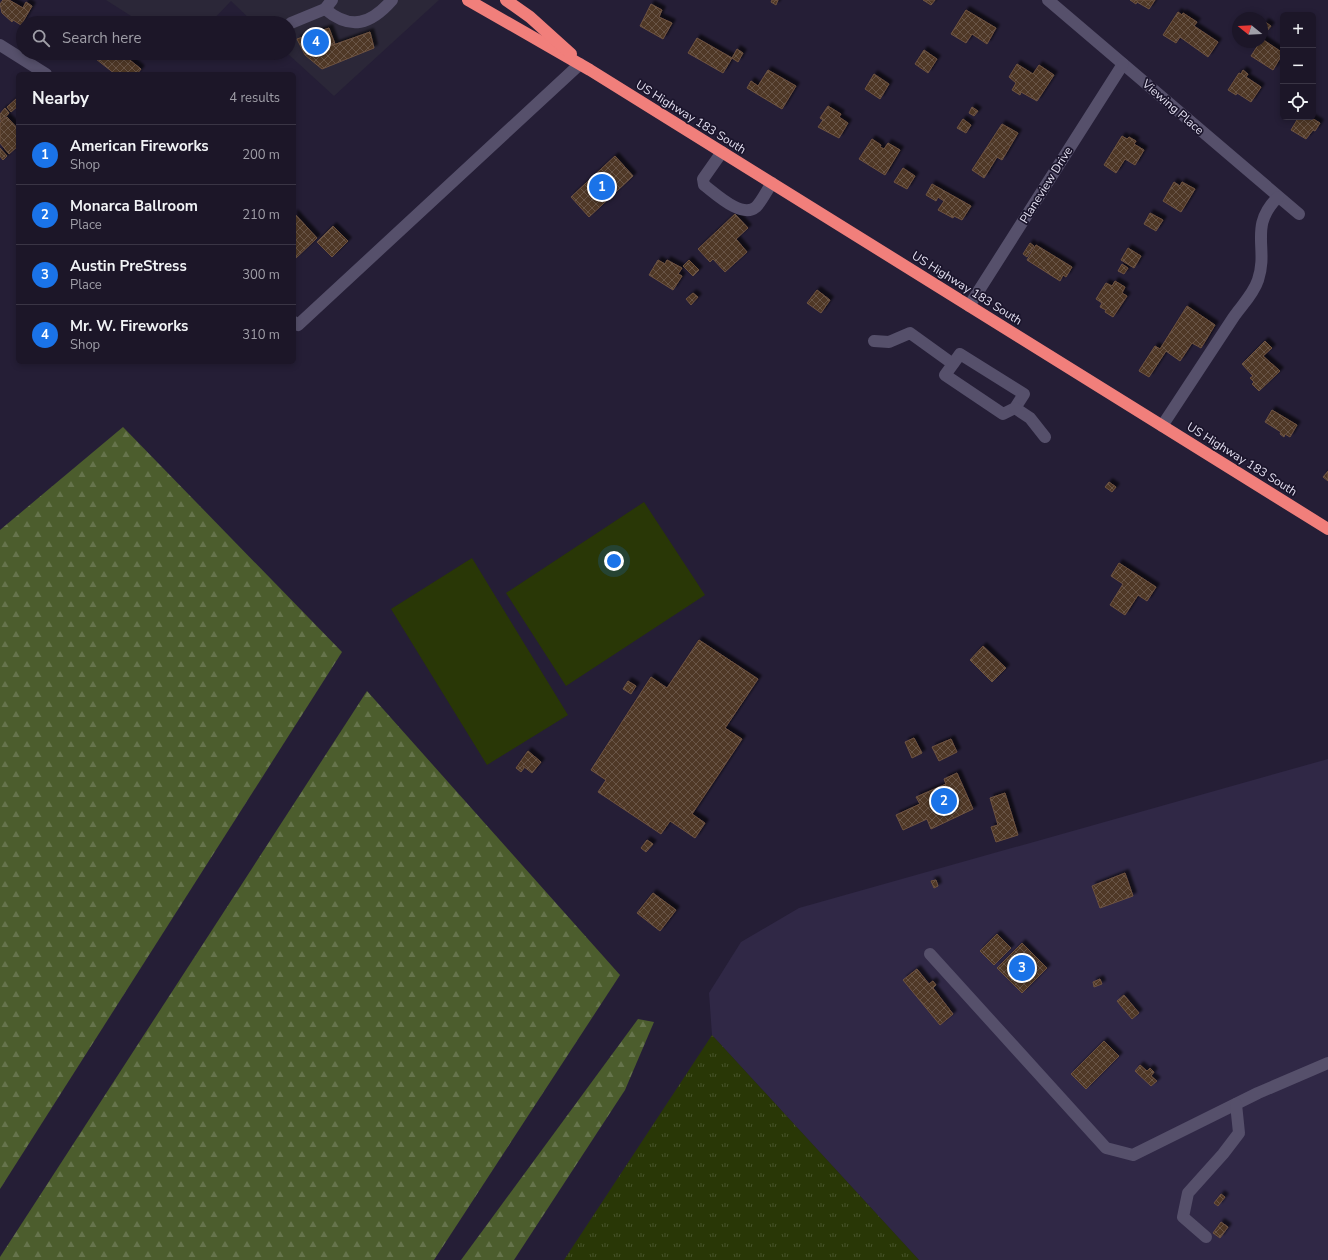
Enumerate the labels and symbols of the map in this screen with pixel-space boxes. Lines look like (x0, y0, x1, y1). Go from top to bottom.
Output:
north arrow (1232, 12, 1268, 48)
pin: 4 (303, 27, 329, 57)
street label: Viewing Place (1138, 75, 1207, 138)
street label: US Highway 183 South (633, 77, 749, 157)
street label: Planeview Drive (1016, 144, 1076, 226)
pin: 1 (589, 172, 615, 202)
street label: US Highway 183 South (909, 248, 1025, 328)
street label: US Highway 183 South (1184, 419, 1300, 499)
your location (604, 551, 624, 571)
pin: 2 (931, 786, 957, 816)
pin: 3 (1009, 953, 1035, 983)

